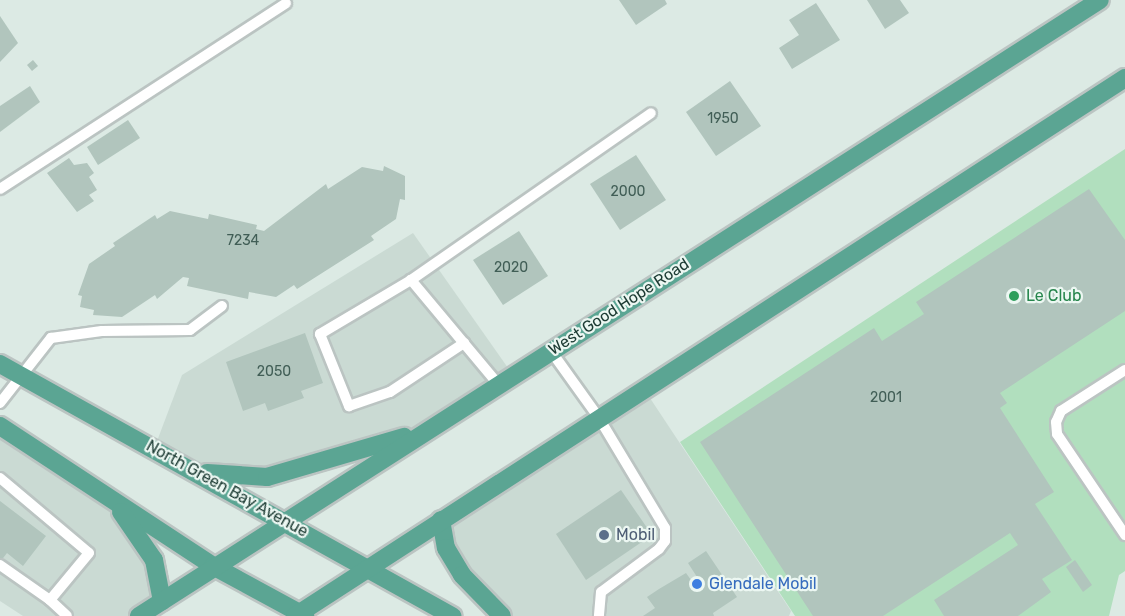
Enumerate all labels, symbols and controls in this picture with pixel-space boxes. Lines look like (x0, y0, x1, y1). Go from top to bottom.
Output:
house number: 1950 (707, 111, 739, 127)
house number: 2000 (611, 184, 645, 200)
house number: 7234 (227, 233, 259, 249)
street label: West Good Hope Road (545, 254, 693, 360)
house number: 2020 (494, 260, 528, 276)
place label: Le Club (1026, 286, 1081, 306)
marker: Le Club (1007, 289, 1021, 303)
house number: 2050 (257, 364, 291, 380)
house number: 2001 (870, 390, 902, 406)
street label: North Green Bay Avenue (142, 436, 312, 542)
place label: Mobil (616, 525, 655, 545)
marker: Mobil (597, 528, 611, 542)
place label: Glendale Mobil (709, 574, 817, 594)
marker: Glendale Mobil (690, 577, 704, 591)

